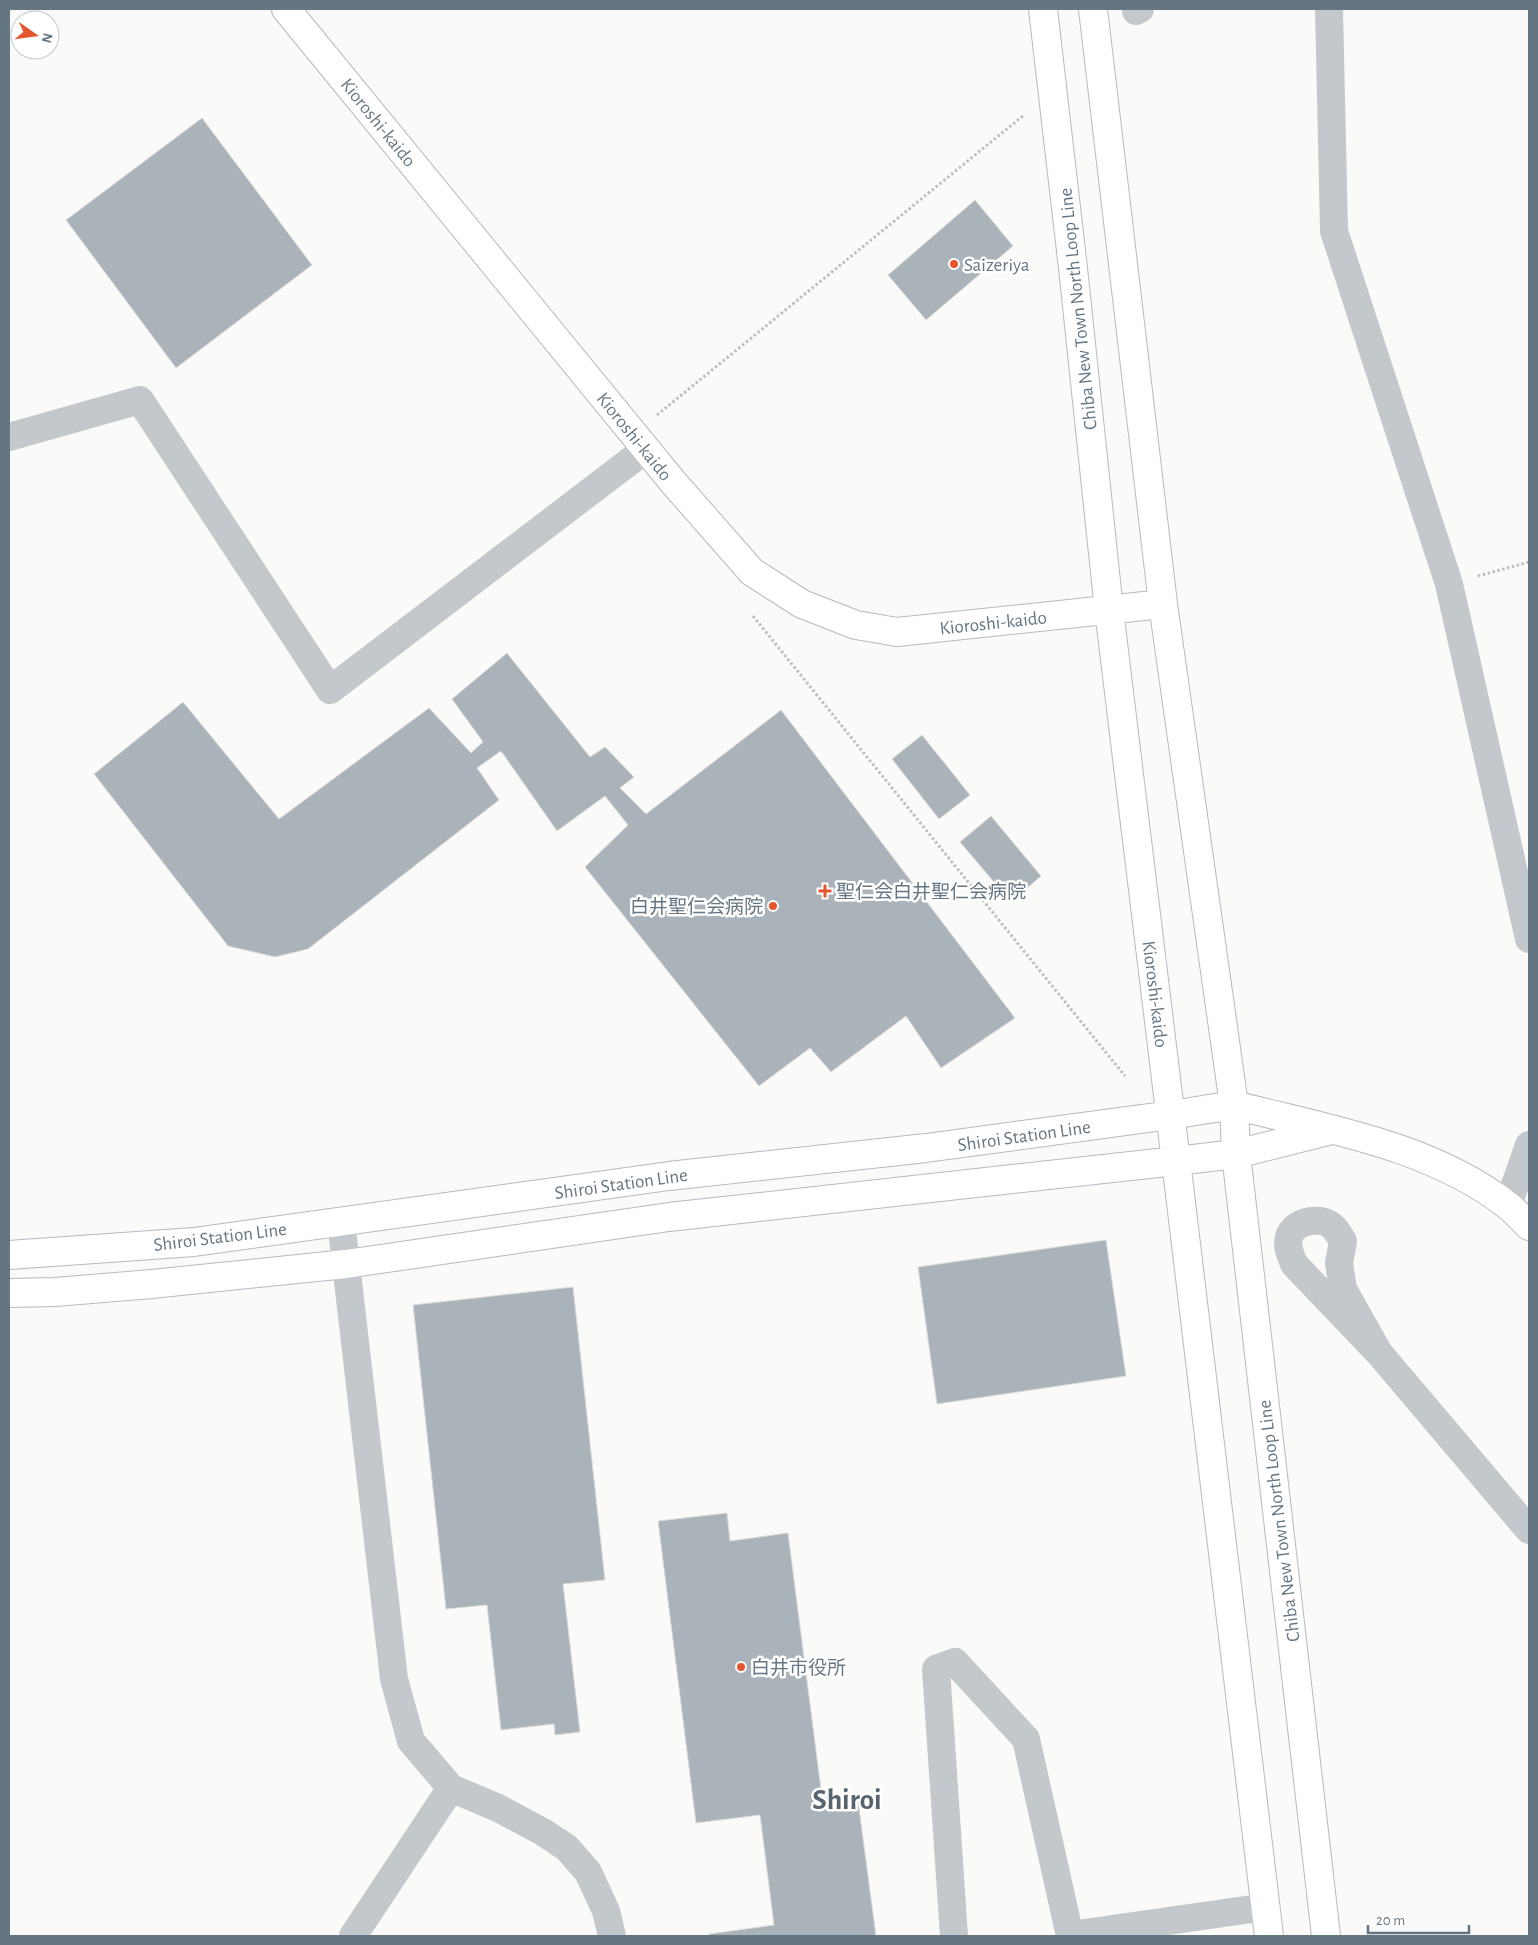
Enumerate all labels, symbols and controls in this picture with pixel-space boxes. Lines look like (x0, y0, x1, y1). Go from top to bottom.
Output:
north arrow (10, 10, 60, 60)
text: N (39, 31, 55, 44)
street label: Kioroshi-kaido (337, 75, 419, 171)
street label: Chiba New Town North Loop Line (1056, 187, 1101, 431)
place label: Saizeriya (964, 256, 1030, 275)
marker: Saizeriya (948, 258, 960, 270)
street label: Kioroshi-kaido (593, 389, 675, 485)
street label: Kioroshi-kaido (939, 608, 1048, 639)
place label: 聖仁会白井聖仁会病院 (836, 881, 1026, 902)
marker: 聖仁会白井聖仁会病院 (818, 884, 832, 898)
place label: 白井聖仁会病院 (630, 896, 763, 917)
marker: 白井聖仁会病院 (767, 900, 779, 912)
street label: Kioroshi-kaido (1139, 940, 1171, 1049)
street label: Shiroi Station Line (957, 1118, 1092, 1155)
street label: Shiroi Station Line (554, 1166, 689, 1203)
street label: Shiroi Station Line (153, 1220, 288, 1255)
street label: Chiba New Town North Loop Line (1255, 1399, 1304, 1643)
place label: 白井市役所 (751, 1657, 846, 1678)
marker: 白井市役所 (735, 1661, 747, 1673)
district label: Shiroi (812, 1786, 882, 1815)
scale bar (1368, 1902, 1469, 1934)
text: 20 m (1376, 1913, 1405, 1928)

